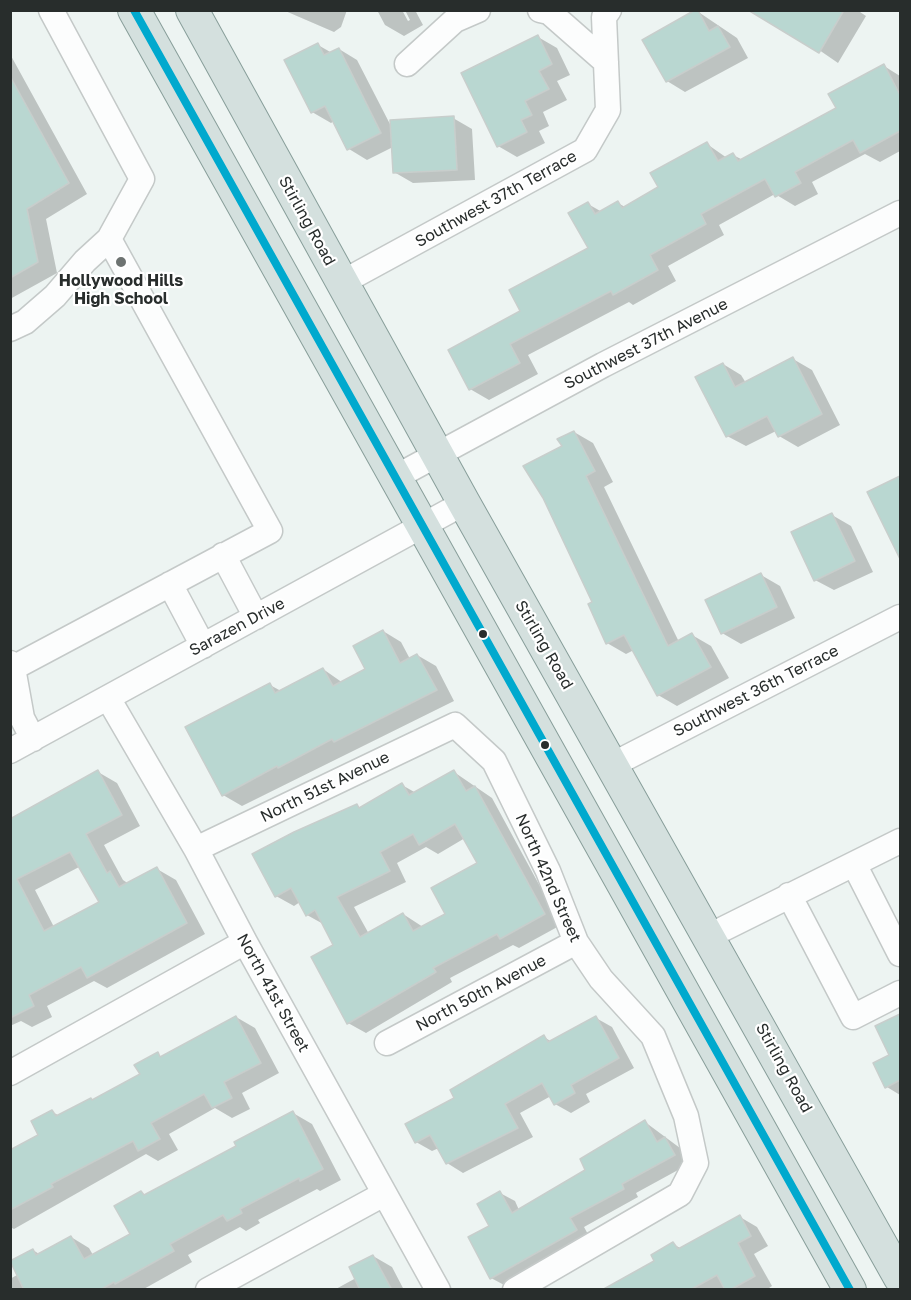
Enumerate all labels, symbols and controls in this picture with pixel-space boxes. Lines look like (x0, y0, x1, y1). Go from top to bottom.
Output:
street label: Southwest 37th Terrace (412, 147, 580, 251)
street label: Stirling Road (275, 173, 339, 269)
marker: Hollywood Hills High School (114, 255, 128, 269)
place label: Hollywood Hills High School (59, 271, 183, 309)
street label: Southwest 37th Avenue (561, 294, 731, 394)
street label: Sarazen Drive (186, 594, 288, 660)
street label: Stirling Road (511, 597, 577, 693)
unlabelled marker (477, 628, 489, 640)
street label: Southwest 36th Terrace (670, 641, 842, 741)
unlabelled marker (539, 739, 551, 751)
street label: North 51st Avenue (257, 747, 393, 827)
street label: North 42nd Street (511, 811, 585, 945)
street label: North 41st Street (233, 930, 313, 1056)
street label: North 50th Avenue (413, 951, 549, 1035)
street label: Stirling Road (752, 1020, 816, 1116)

